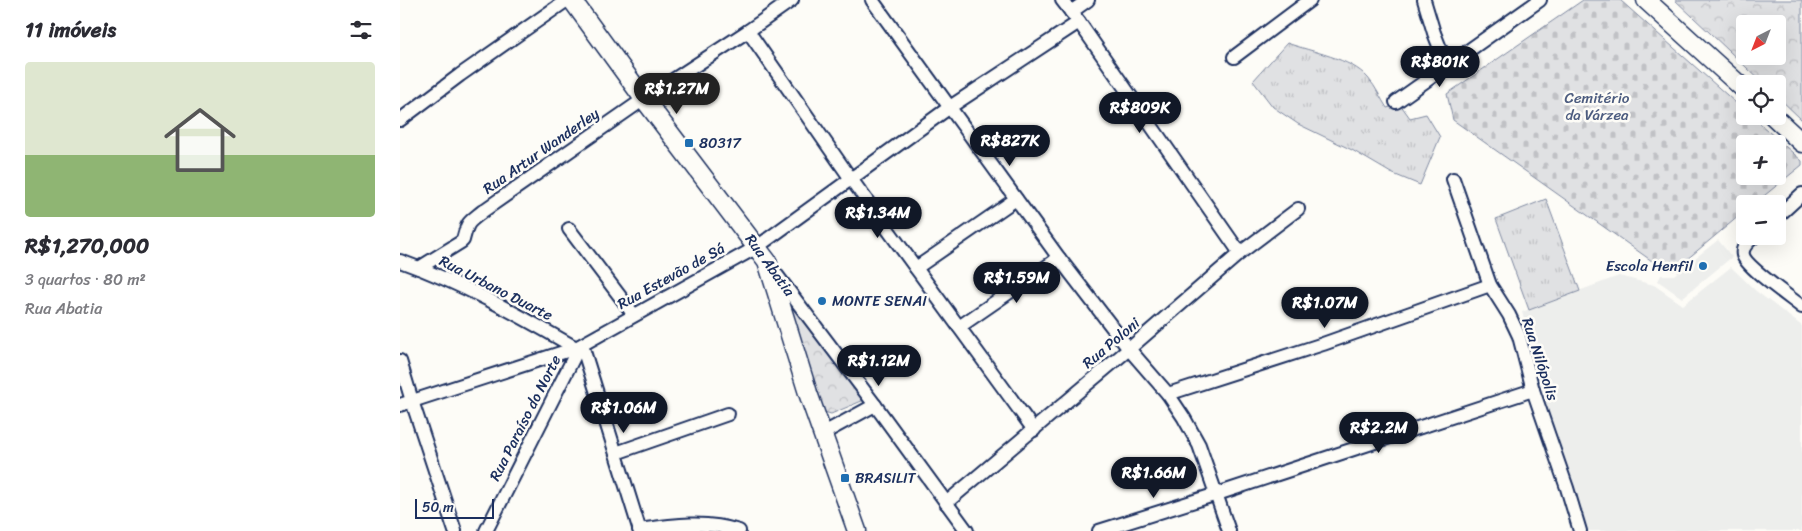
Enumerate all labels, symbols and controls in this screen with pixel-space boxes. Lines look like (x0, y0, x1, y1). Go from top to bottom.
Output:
text: 11 imóveis (25, 11, 116, 49)
north arrow (1736, 15, 1786, 65)
map controls (1736, 15, 1786, 245)
icon: filters (347, 16, 375, 44)
pin: R$801K (1399, 46, 1481, 88)
text: R$801K (1412, 47, 1468, 76)
pin: R$1.27M (631, 72, 723, 115)
text: R$1.27M (645, 74, 709, 103)
button: locate (1736, 75, 1786, 125)
park label: Cemitério da Várzea (1565, 85, 1630, 128)
pin: R$809K (1099, 92, 1181, 134)
text: R$809K (1110, 93, 1170, 122)
icon: home (155, 95, 245, 185)
street label: Rua Artur Wanderley (477, 101, 605, 201)
pin: R$827K (969, 124, 1051, 167)
text: R$827K (981, 126, 1039, 155)
place label: 80317 (699, 130, 742, 156)
button: + (1736, 135, 1786, 185)
marker: 80317 (683, 137, 695, 149)
button: − (1736, 195, 1786, 245)
pin: R$1.34M (832, 196, 924, 239)
text: R$1.34M (846, 198, 910, 227)
text: R$1,270,000 (25, 227, 149, 265)
street label: Rua Abatia (738, 228, 802, 302)
street label: Rua Estevão de Sá (612, 235, 730, 316)
street label: Rua Urbano Duarte (434, 248, 558, 328)
place label: Escola Henfil (1606, 253, 1694, 279)
marker: Escola Henfil (1697, 260, 1709, 272)
pin: R$1.59M (971, 262, 1063, 304)
text: R$1.59M (984, 263, 1050, 292)
text: 3 quartos · 80 m² (25, 265, 146, 294)
pin: R$1.07M (1279, 286, 1371, 329)
place label: MONTE SENAI (832, 288, 927, 314)
text: R$1.07M (1292, 288, 1358, 317)
text: Rua Abatia (25, 294, 102, 323)
marker: MONTE SENAI (816, 295, 828, 307)
street label: Rua Poloni (1076, 310, 1146, 375)
street label: Rua Nilópolis (1514, 314, 1566, 404)
pin: R$1.12M (833, 344, 925, 387)
text: R$1.12M (848, 346, 910, 375)
street label: Rua Paraíso do Norte (482, 350, 568, 486)
pin: R$1.06M (578, 392, 670, 434)
text: R$1.06M (591, 393, 657, 422)
pin: R$2.2M (1338, 412, 1420, 454)
text: R$2.2M (1350, 413, 1408, 442)
pin: R$1.66M (1108, 456, 1200, 499)
text: R$1.66M (1122, 458, 1186, 487)
place label: BRASILIT (855, 465, 917, 491)
marker: BRASILIT (839, 472, 851, 484)
text: 50 m (422, 495, 454, 520)
scale bar (415, 496, 494, 519)

